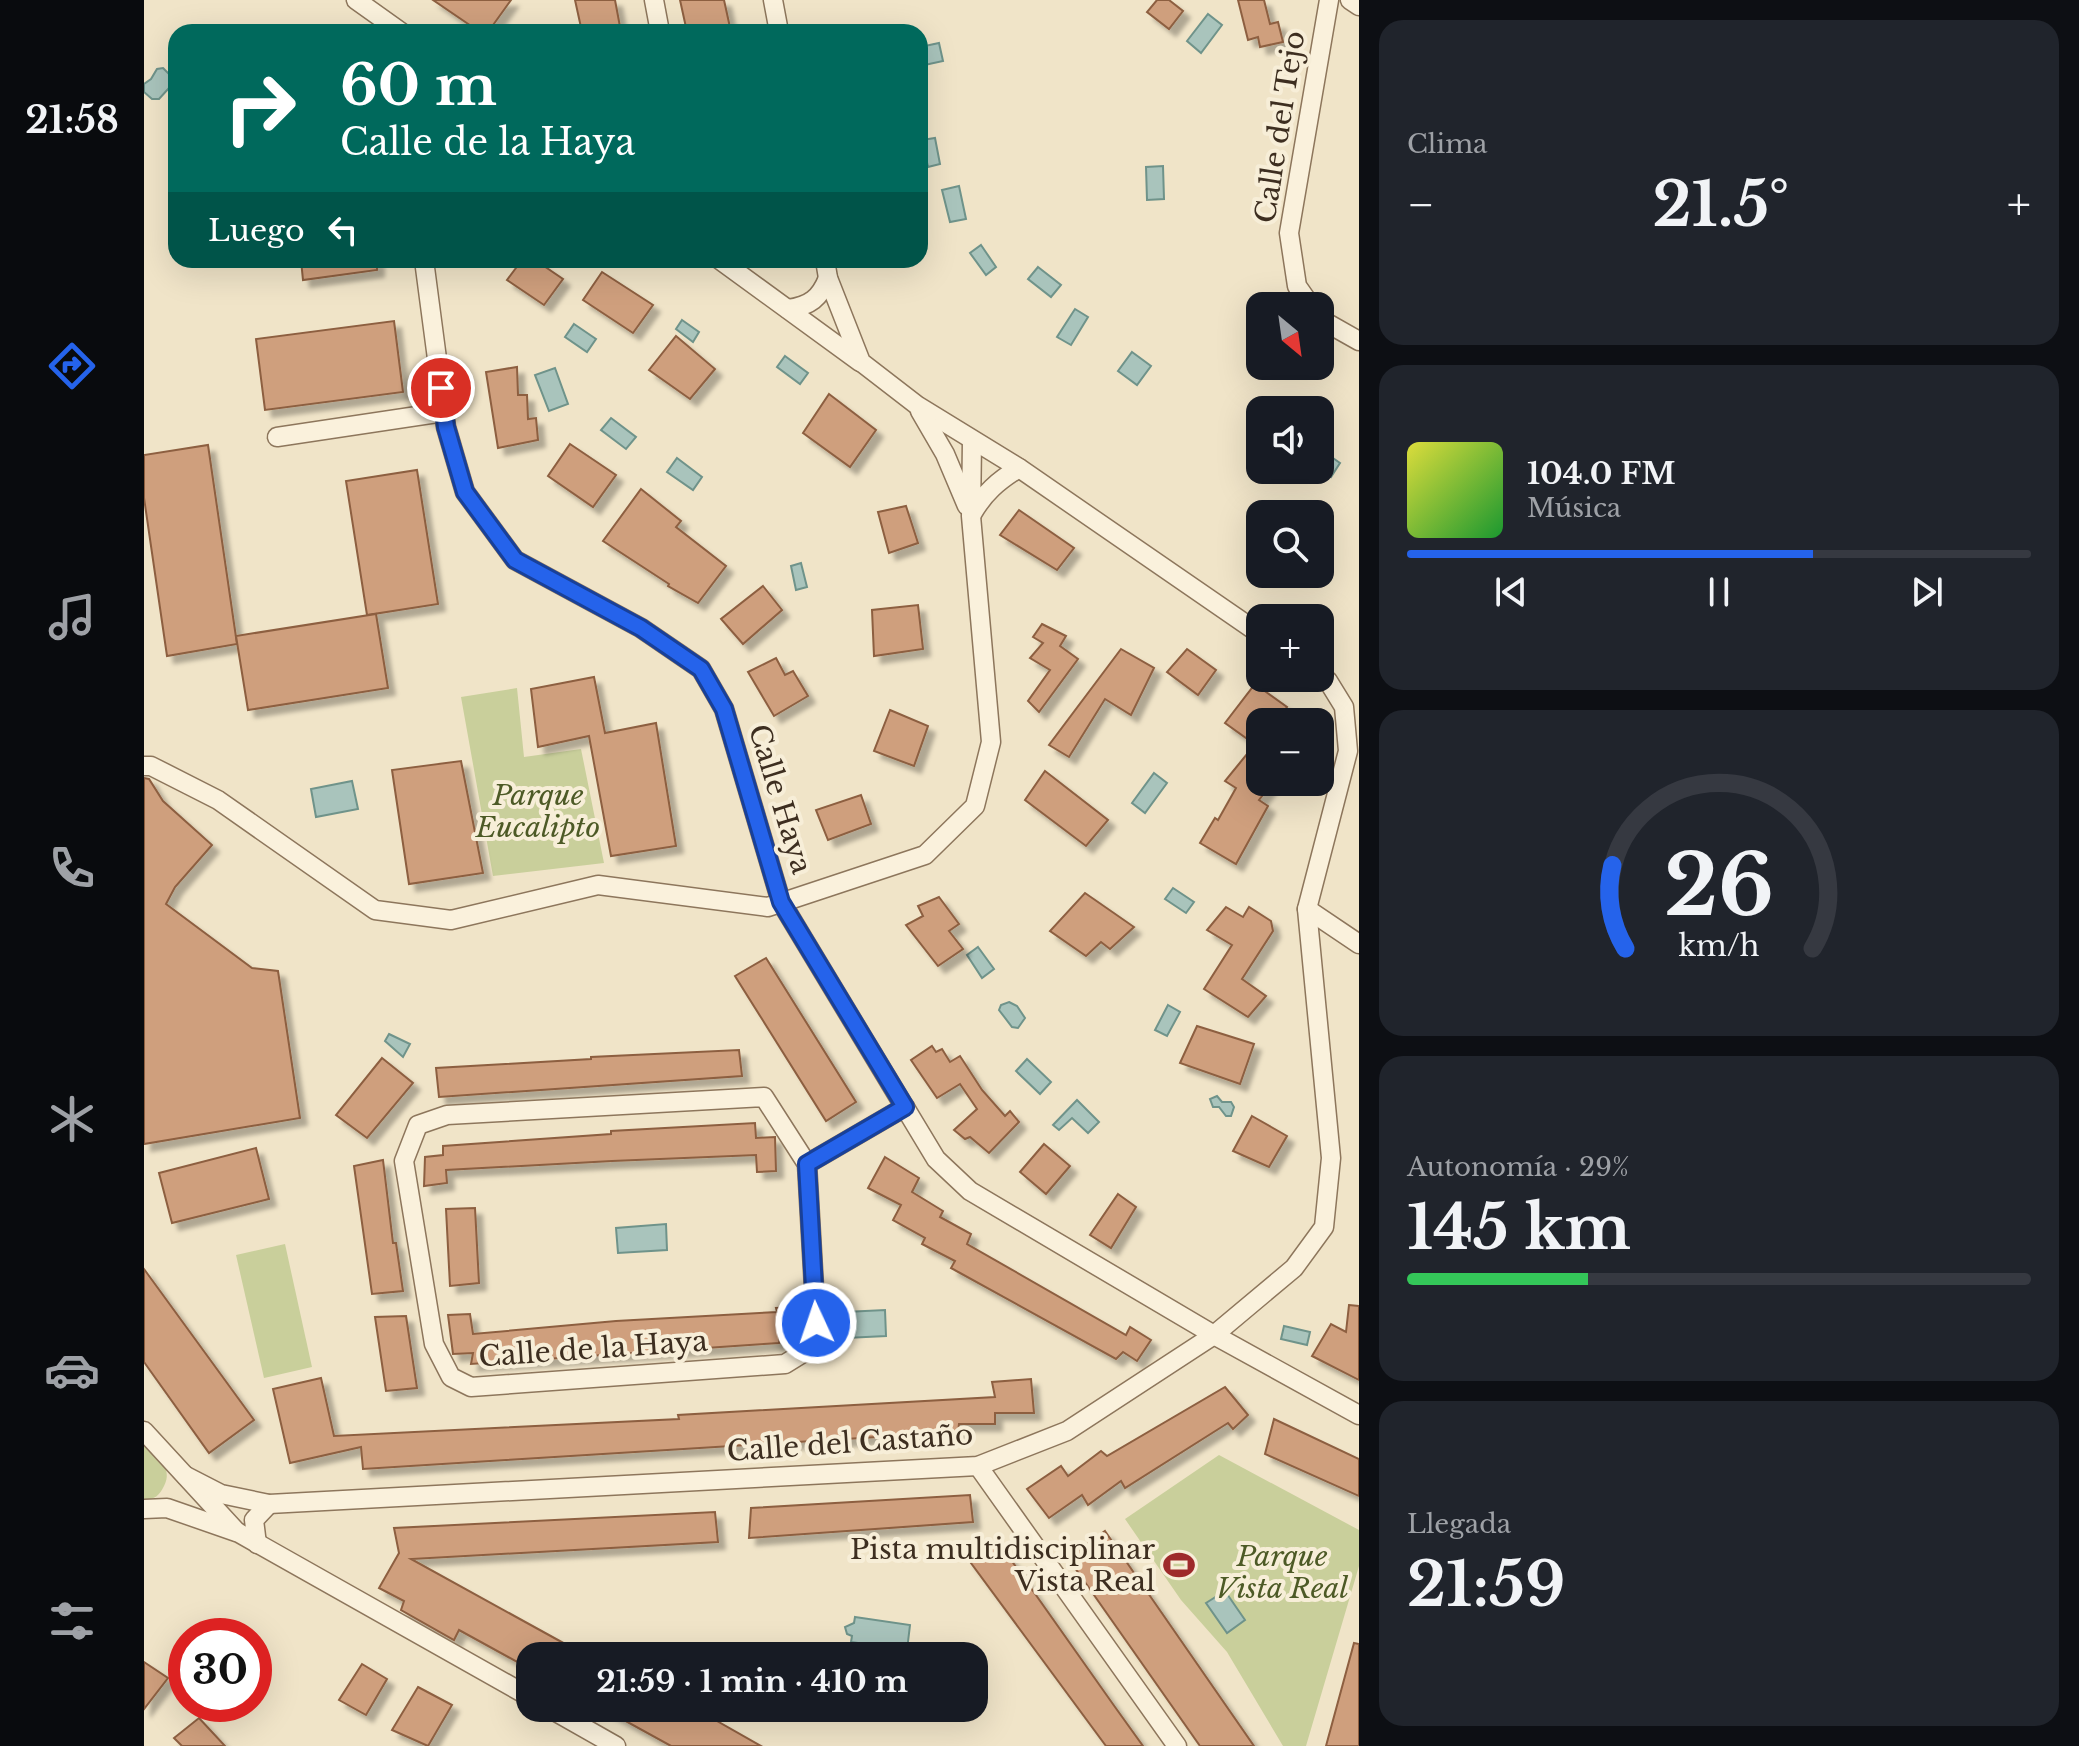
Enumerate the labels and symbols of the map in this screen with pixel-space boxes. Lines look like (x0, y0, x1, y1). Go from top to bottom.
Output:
street label: Calle del Tejo (1248, 29, 1312, 225)
north arrow (1246, 292, 1334, 380)
pin (407, 354, 475, 422)
street label: Calle Haya (741, 720, 819, 878)
park label: Parque Eucalipto (475, 778, 600, 845)
position arrow (774, 1281, 858, 1365)
street label: Calle de la Haya (477, 1324, 709, 1374)
street label: Calle del Castaño (726, 1417, 974, 1469)
place label: Pista multidisciplinar Vista Real (850, 1532, 1156, 1599)
park label: Parque Vista Real (1216, 1539, 1349, 1606)
sports icon: Pista multidisciplinar Vista Real (1162, 1548, 1196, 1582)
speed limit sign: 30 (168, 1618, 272, 1722)

